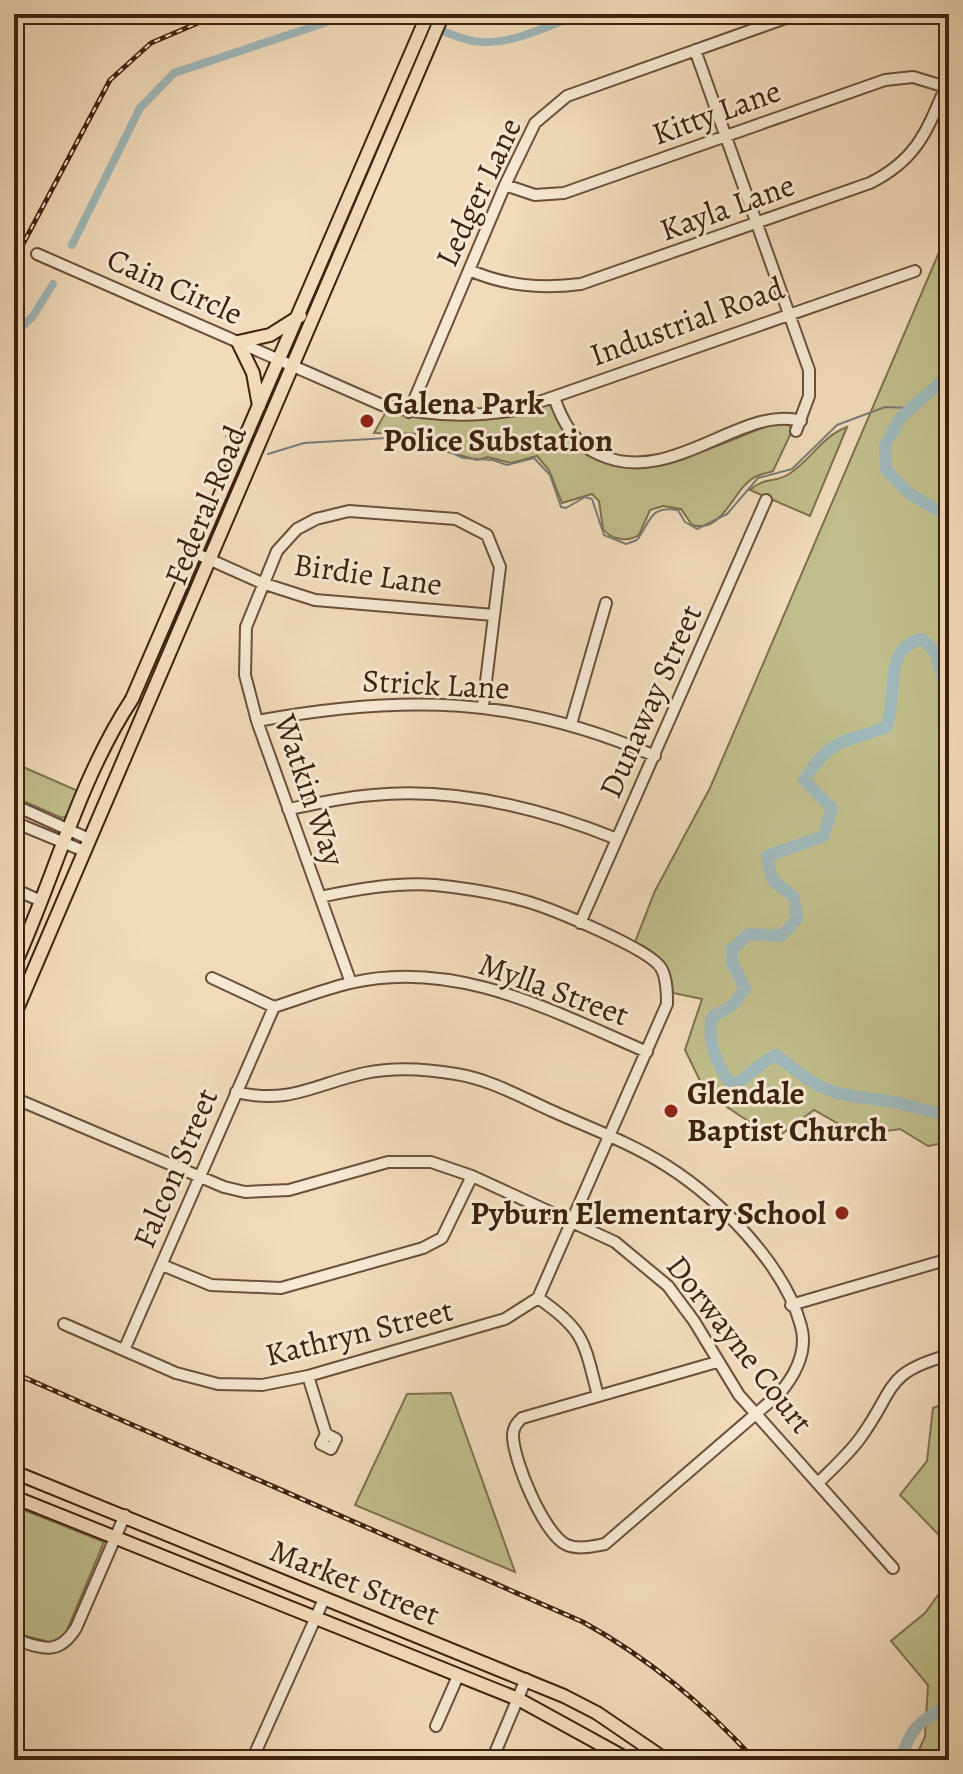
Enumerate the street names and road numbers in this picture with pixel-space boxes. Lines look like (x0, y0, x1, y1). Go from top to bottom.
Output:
street label: Kitty Lane (646, 68, 786, 156)
street label: Ledger Lane (424, 110, 532, 274)
street label: Kayla Lane (653, 162, 801, 252)
street label: Cain Circle (100, 237, 250, 335)
street label: Industrial Road (584, 265, 791, 377)
street label: Federal Road (153, 418, 257, 591)
street label: Birdie Lane (291, 542, 445, 606)
street label: Dunaway Street (588, 597, 712, 805)
street label: Strick Lane (361, 658, 511, 710)
street label: Watkin Way (263, 707, 357, 872)
street label: Mylla Street (473, 942, 635, 1036)
street label: Falcon Street (122, 1081, 228, 1255)
street label: Dorwayne Court (656, 1246, 824, 1442)
street label: Kathryn Street (261, 1287, 457, 1377)
street label: Market Street (264, 1528, 446, 1636)

